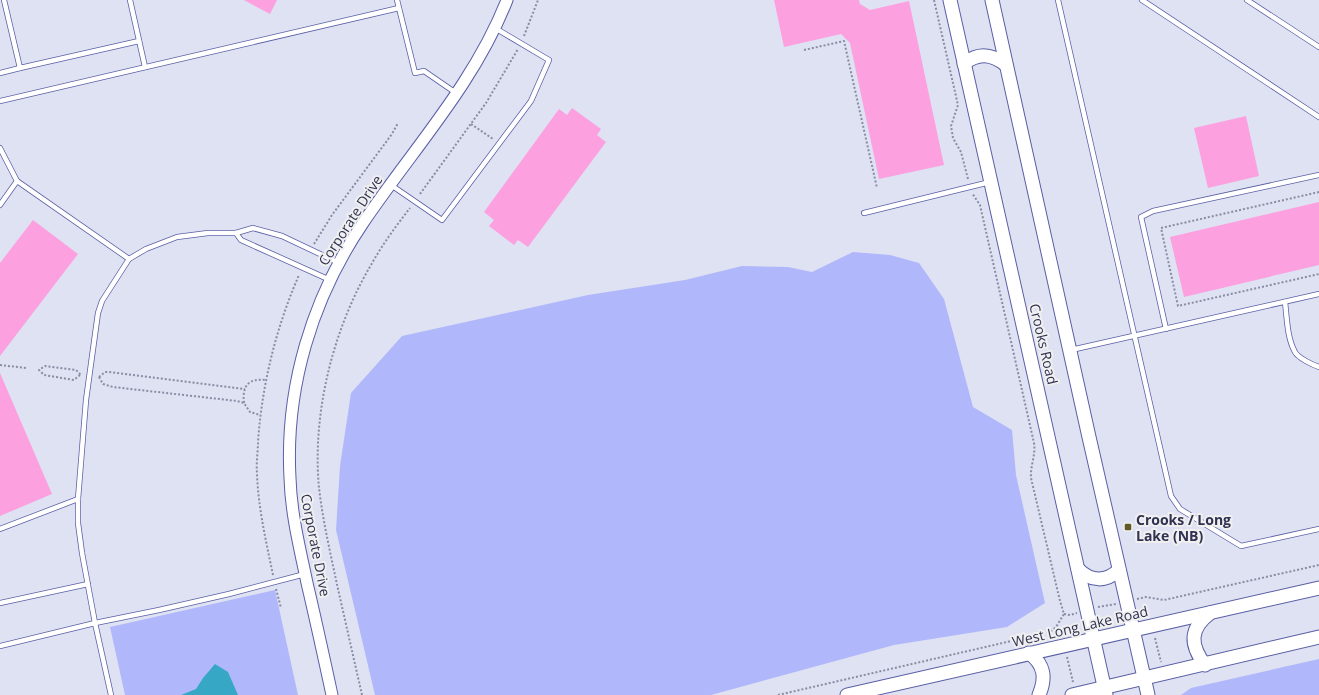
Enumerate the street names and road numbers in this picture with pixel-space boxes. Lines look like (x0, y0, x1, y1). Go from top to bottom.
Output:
street label: Corporate Drive (314, 171, 386, 269)
street label: Crooks Road (1025, 302, 1063, 386)
street label: Corporate Drive (297, 492, 335, 598)
street label: West Long Lake Road (1010, 601, 1150, 651)

